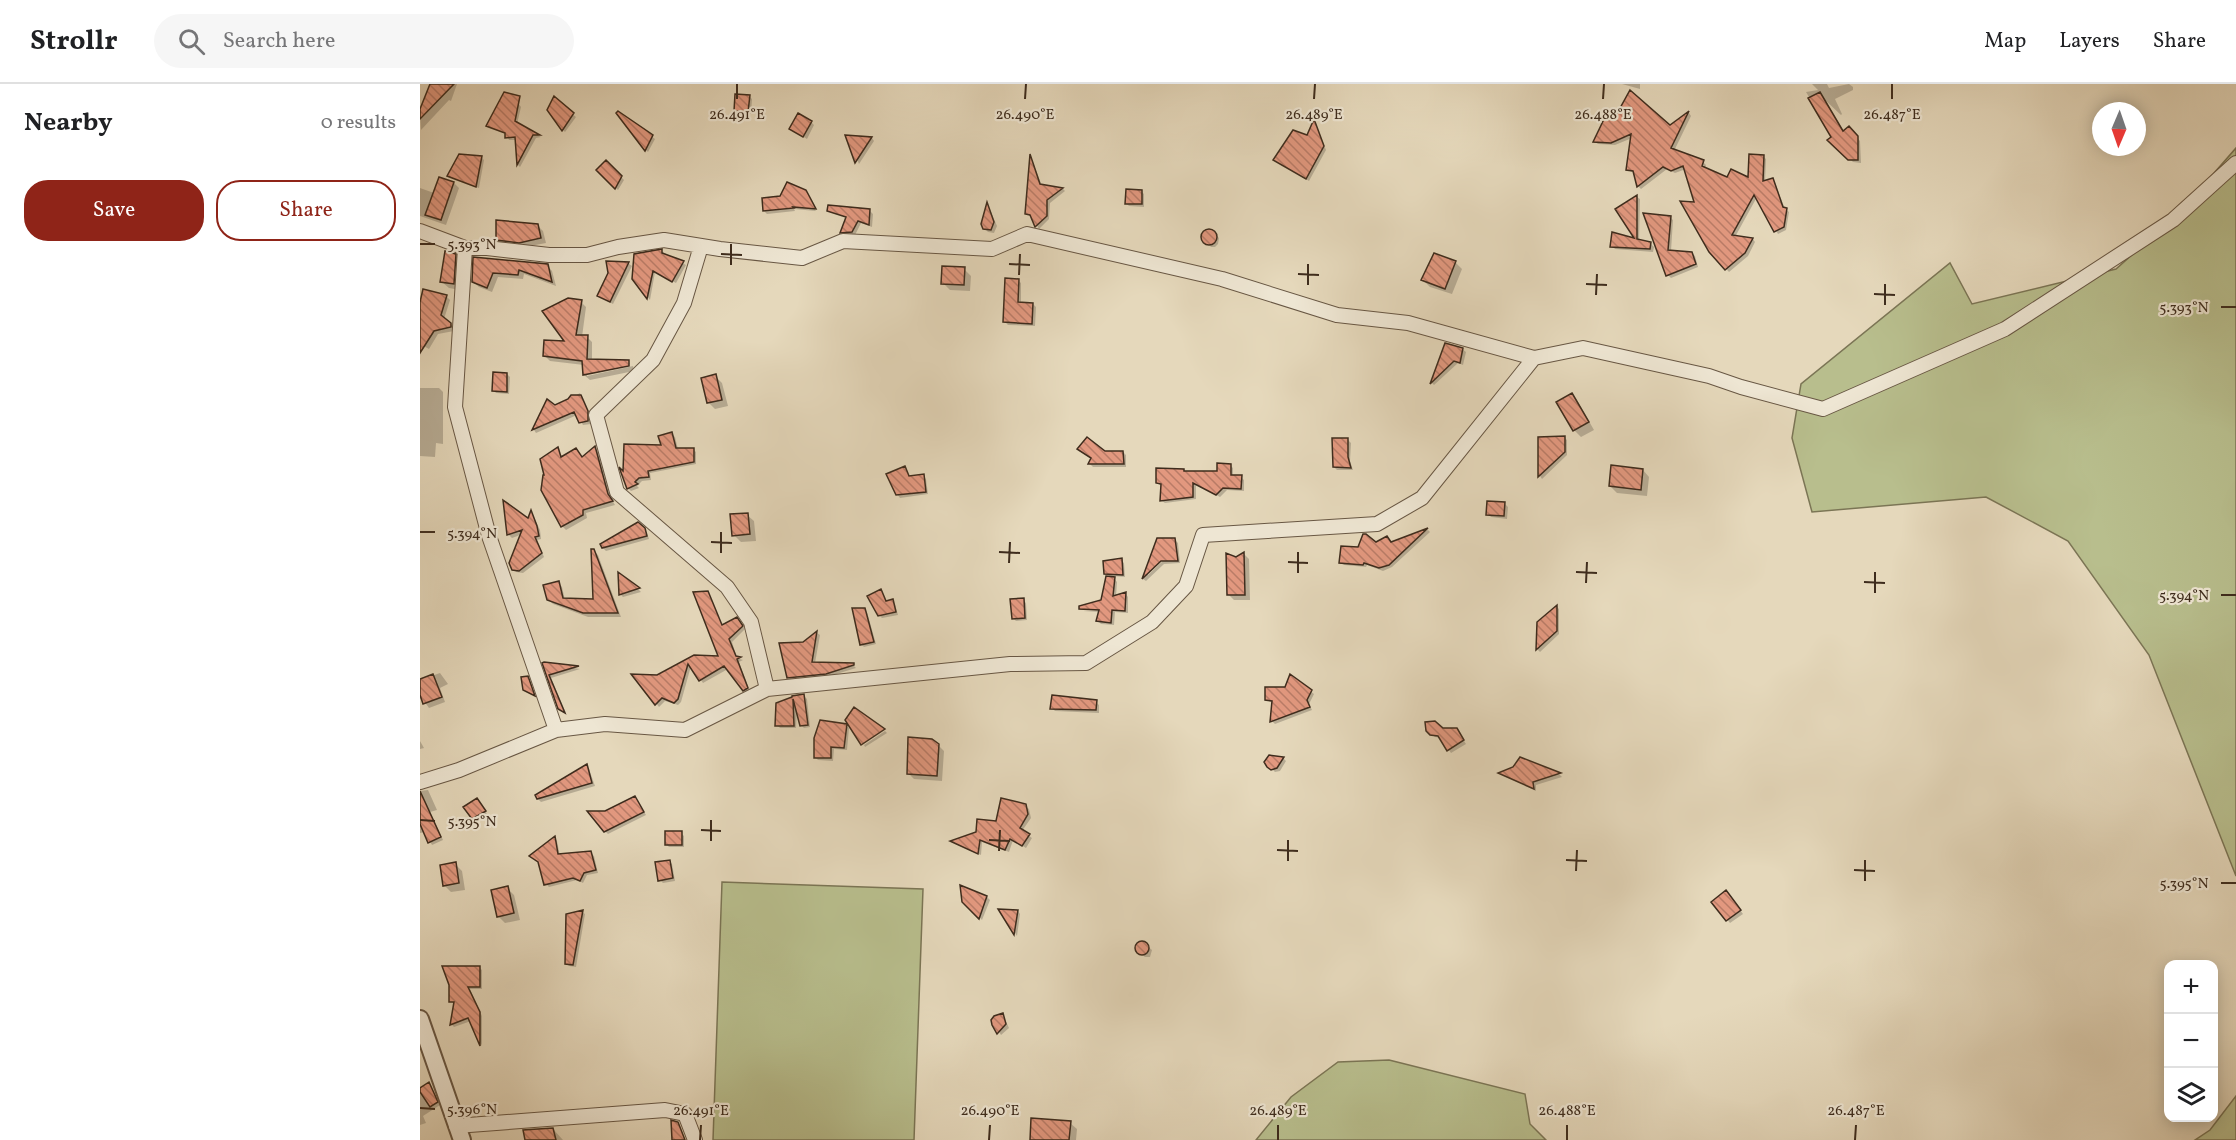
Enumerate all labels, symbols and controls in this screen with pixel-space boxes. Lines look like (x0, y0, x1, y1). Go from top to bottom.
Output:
search box (154, 14, 574, 68)
text: Strollr (30, 22, 118, 61)
icon: search (175, 25, 208, 58)
text: Search here (223, 26, 335, 57)
text: Map (1984, 27, 2026, 56)
text: Layers (2059, 27, 2120, 56)
text: Share (2153, 27, 2206, 56)
north arrow (2092, 102, 2146, 156)
text: Nearby (24, 105, 113, 141)
text: 26.491°E (709, 105, 765, 126)
text: 26.490°E (995, 105, 1055, 126)
text: 26.489°E (1285, 105, 1343, 126)
text: 26.488°E (1574, 105, 1632, 126)
text: 26.487°E (1863, 105, 1921, 126)
text: 0 results (321, 109, 396, 137)
button: Save (24, 180, 204, 241)
button: Share (216, 180, 396, 241)
text: 5.393°N (447, 235, 497, 256)
text: 5.393°N (2159, 298, 2209, 319)
text: 5.394°N (447, 524, 497, 545)
text: 5.394°N (2159, 586, 2209, 607)
text: 5.395°N (447, 812, 497, 833)
text: 5.395°N (2159, 874, 2209, 895)
map controls (2164, 960, 2218, 1122)
button: + (2164, 960, 2218, 1014)
button: − (2164, 1014, 2218, 1068)
button: layers (2164, 1068, 2218, 1122)
text: 5.396°N (447, 1100, 497, 1121)
text: 26.491°E (673, 1101, 729, 1122)
text: 26.490°E (960, 1101, 1020, 1122)
text: 26.489°E (1249, 1101, 1307, 1122)
text: 26.488°E (1538, 1101, 1596, 1122)
text: 26.487°E (1827, 1101, 1885, 1122)

